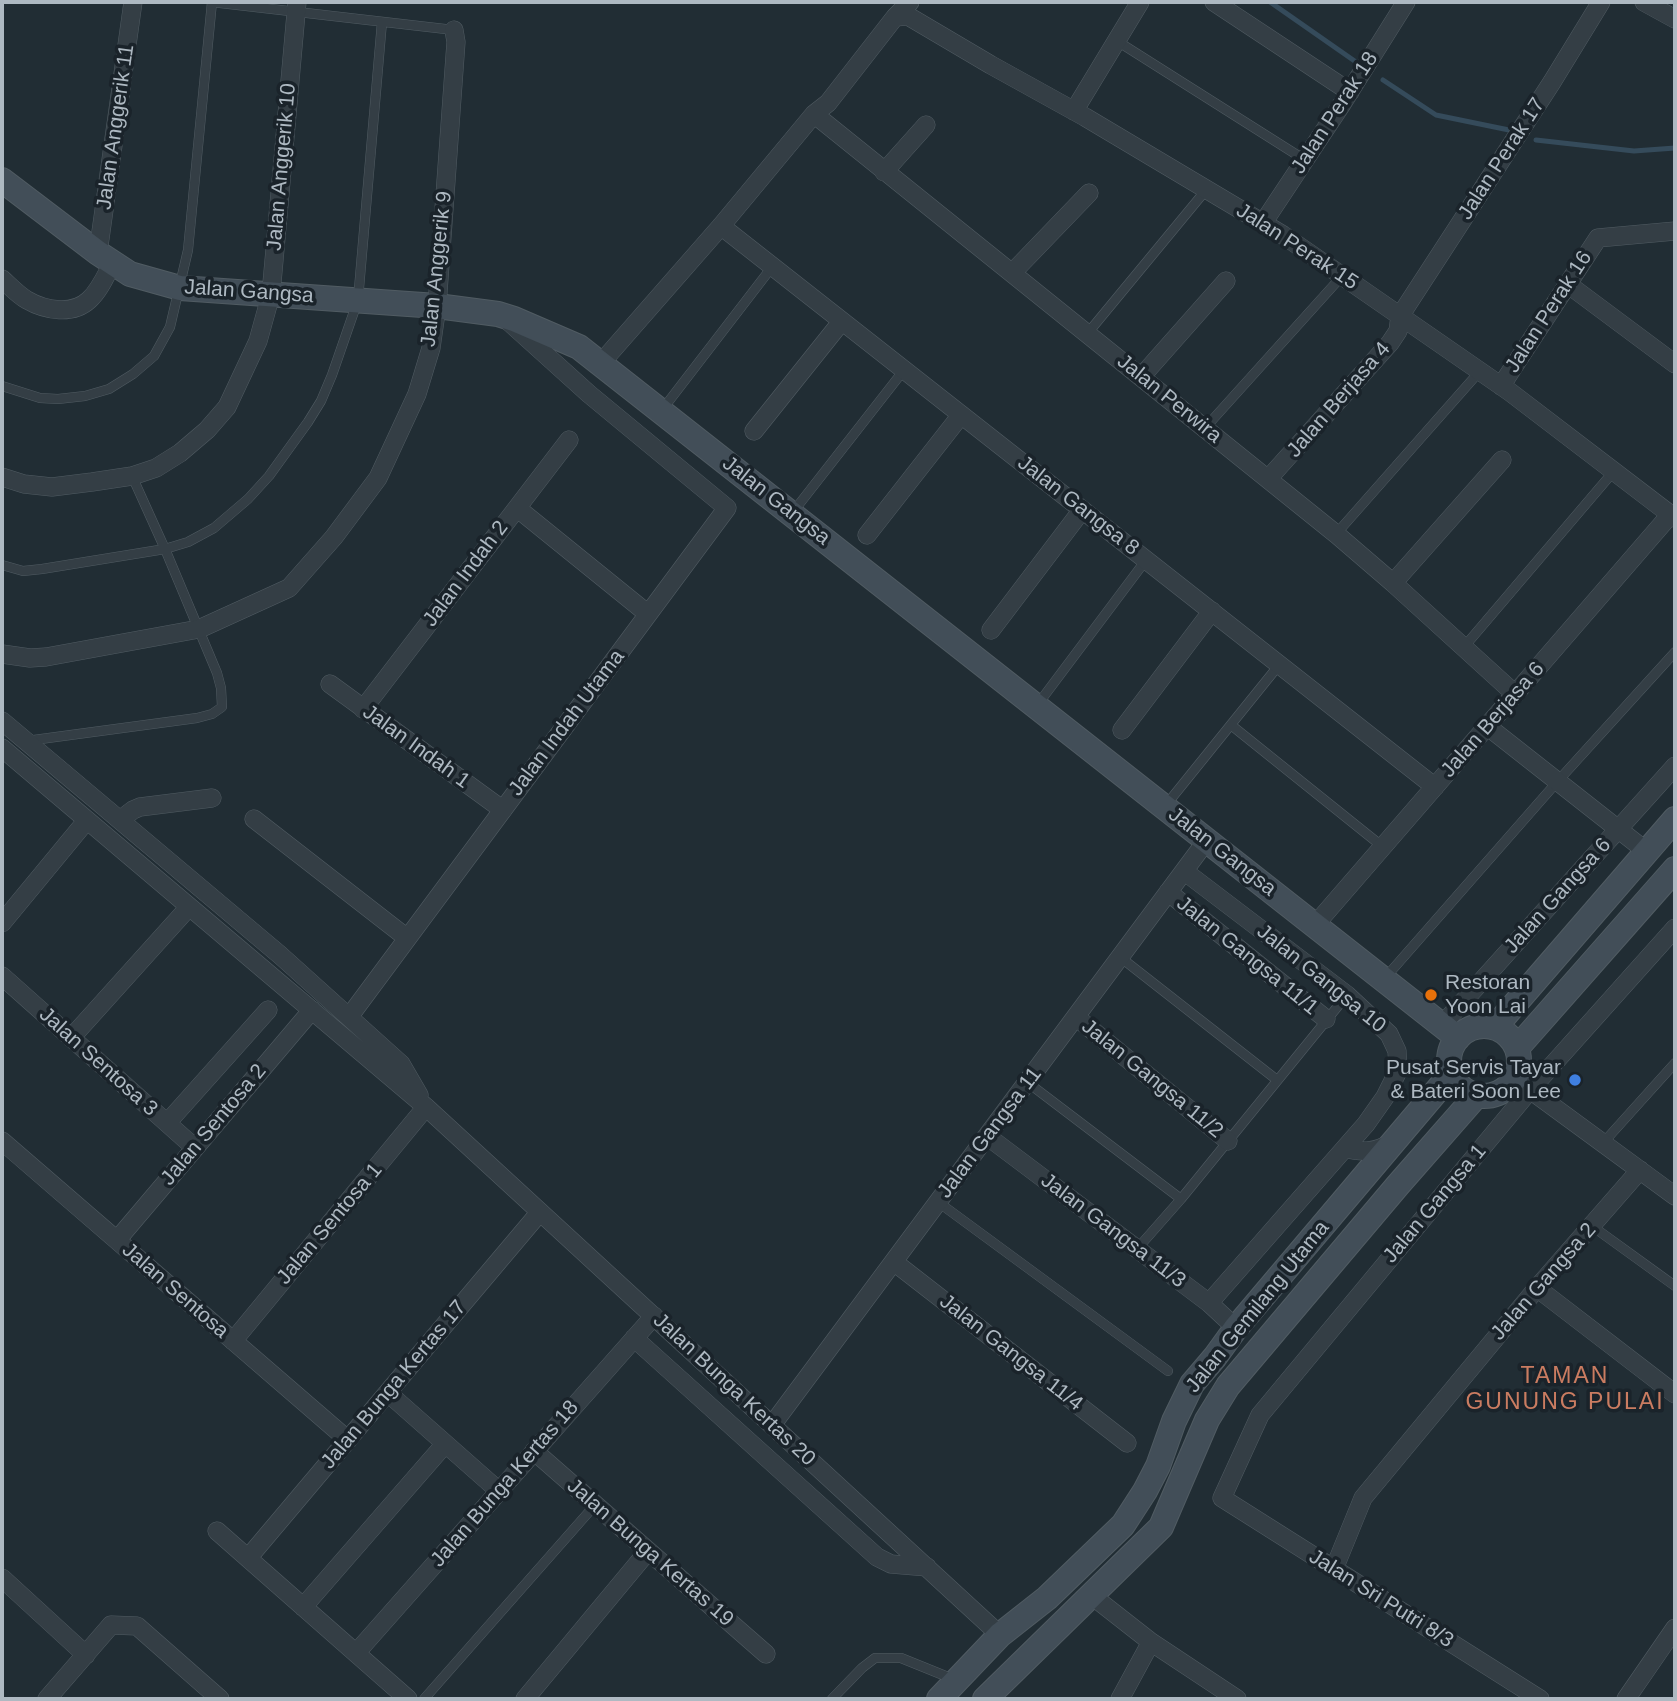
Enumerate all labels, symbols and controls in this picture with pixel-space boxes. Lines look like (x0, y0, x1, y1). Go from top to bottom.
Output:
street label: Jalan Anggerik 11 (92, 43, 140, 211)
street label: Jalan Perak 18 (1286, 47, 1384, 179)
street label: Jalan Anggerik 10 (262, 82, 302, 252)
street label: Jalan Perak 17 (1453, 93, 1551, 225)
street label: Jalan Anggerik 9 (416, 190, 458, 348)
street label: Jalan Perak 15 (1231, 198, 1363, 296)
street label: Jalan Perak 16 (1500, 246, 1598, 378)
street label: Jalan Gangsa (183, 275, 315, 309)
street label: Jalan Berjasa 4 (1282, 337, 1396, 463)
street label: Jalan Perwira (1112, 349, 1226, 449)
street label: Jalan Gangsa (717, 451, 835, 551)
street label: Jalan Gangsa 8 (1012, 451, 1144, 561)
street label: Jalan Indah 2 (418, 516, 514, 632)
street label: Jalan Indah Utama (504, 645, 630, 801)
street label: Jalan Berjasa 6 (1436, 657, 1550, 783)
street label: Jalan Indah 1 (358, 700, 474, 794)
street label: Jalan Gangsa (1163, 802, 1281, 902)
street label: Jalan Gangsa 6 (1499, 833, 1617, 959)
street label: Jalan Gangsa 11/1 (1171, 891, 1323, 1021)
street label: Jalan Gangsa 10 (1251, 919, 1391, 1039)
place label: Restoran Yoon Lai (1445, 970, 1530, 1020)
marker: Restoran Yoon Lai (1423, 987, 1439, 1003)
street label: Jalan Sentosa 3 (34, 1002, 162, 1122)
street label: Jalan Gangsa 11/2 (1076, 1014, 1228, 1144)
place label: Pusat Servis Tayar & Bateri Soon Lee (1386, 1055, 1561, 1105)
street label: Jalan Sentosa 2 (156, 1059, 272, 1191)
street label: Jalan Gangsa 11 (933, 1063, 1047, 1203)
marker: Pusat Servis Tayar & Bateri Soon Lee (1567, 1072, 1583, 1088)
street label: Jalan Gangsa 1 (1378, 1140, 1492, 1268)
street label: Jalan Sentosa 1 (272, 1158, 388, 1290)
street label: Jalan Gangsa 11/3 (1036, 1168, 1190, 1294)
street label: Jalan Gemilang Utama (1181, 1216, 1335, 1398)
street label: Jalan Gangsa 2 (1486, 1218, 1602, 1346)
street label: Jalan Sentosa (117, 1238, 233, 1344)
street label: Jalan Gangsa 11/4 (934, 1289, 1088, 1417)
street label: Jalan Bunga Kertas 17 (316, 1296, 472, 1474)
street label: Jalan Bunga Kertas 20 (648, 1308, 820, 1472)
district label: TAMAN GUNUNG PULAI (1467, 1363, 1663, 1417)
street label: Jalan Bunga Kertas 18 (426, 1396, 584, 1572)
street label: Jalan Bunga Kertas 19 (562, 1474, 738, 1632)
street label: Jalan Sri Putri 8/3 (1304, 1544, 1458, 1654)

